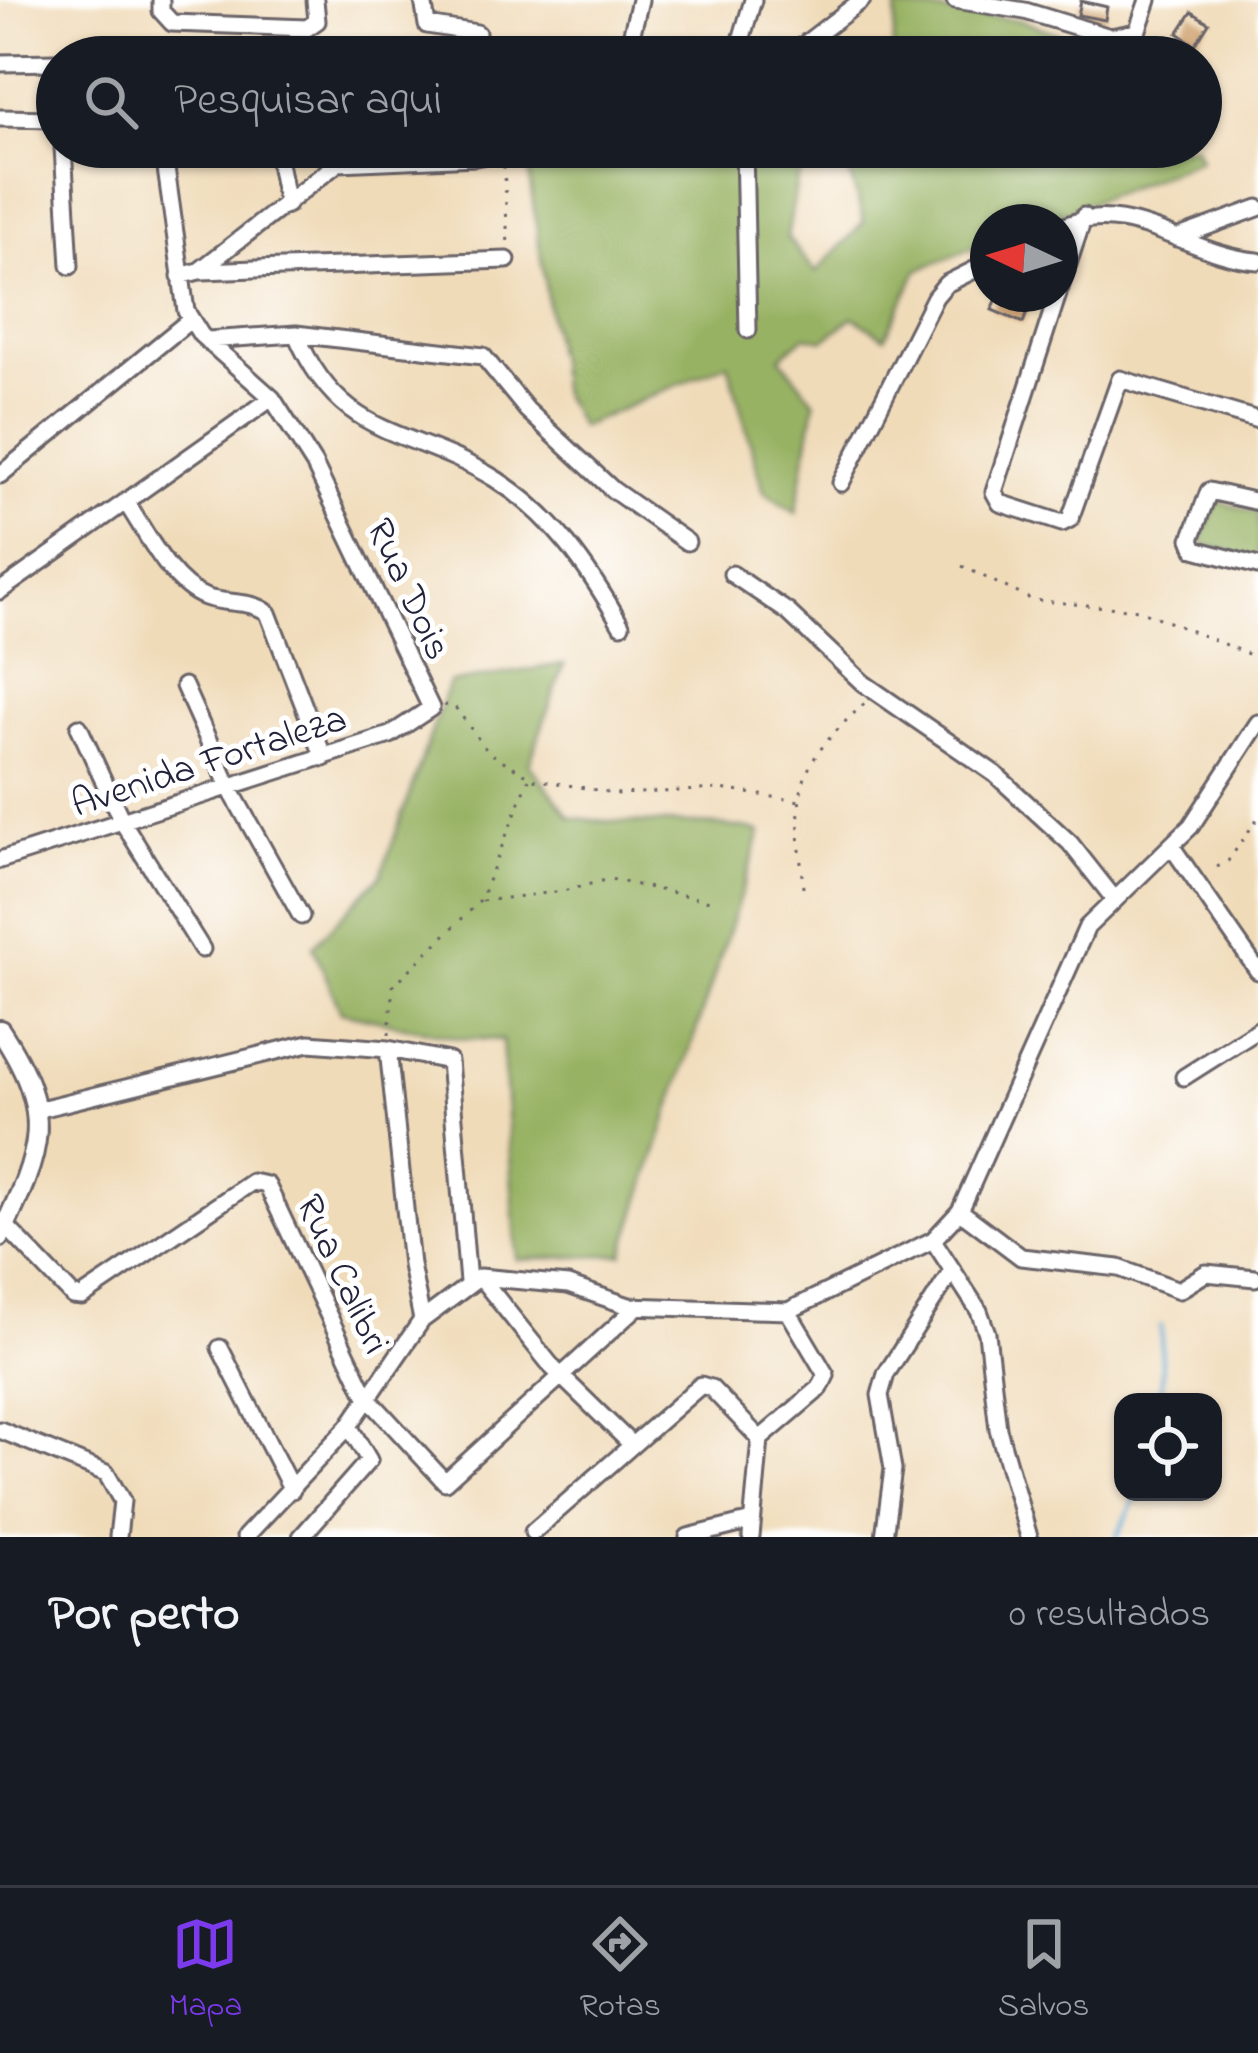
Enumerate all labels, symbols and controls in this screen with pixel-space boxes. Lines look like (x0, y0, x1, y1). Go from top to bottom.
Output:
search box (36, 36, 1222, 168)
icon: search (78, 69, 144, 135)
text: Pesquisar aqui (174, 69, 442, 135)
north arrow (970, 204, 1078, 312)
street label: Rua Dois (349, 510, 465, 670)
street label: Avenida Fortaleza (64, 692, 354, 835)
street label: Rua Calibri (279, 1186, 403, 1364)
map controls (1114, 1393, 1222, 1501)
button: locate (1114, 1393, 1222, 1501)
text: Por perto (48, 1578, 240, 1653)
text: 0 resultados (1009, 1587, 1210, 1644)
tab: Mapa (169, 1911, 242, 2031)
tab: Rotas (580, 1911, 661, 2031)
tab: Salvos (998, 1911, 1089, 2031)

